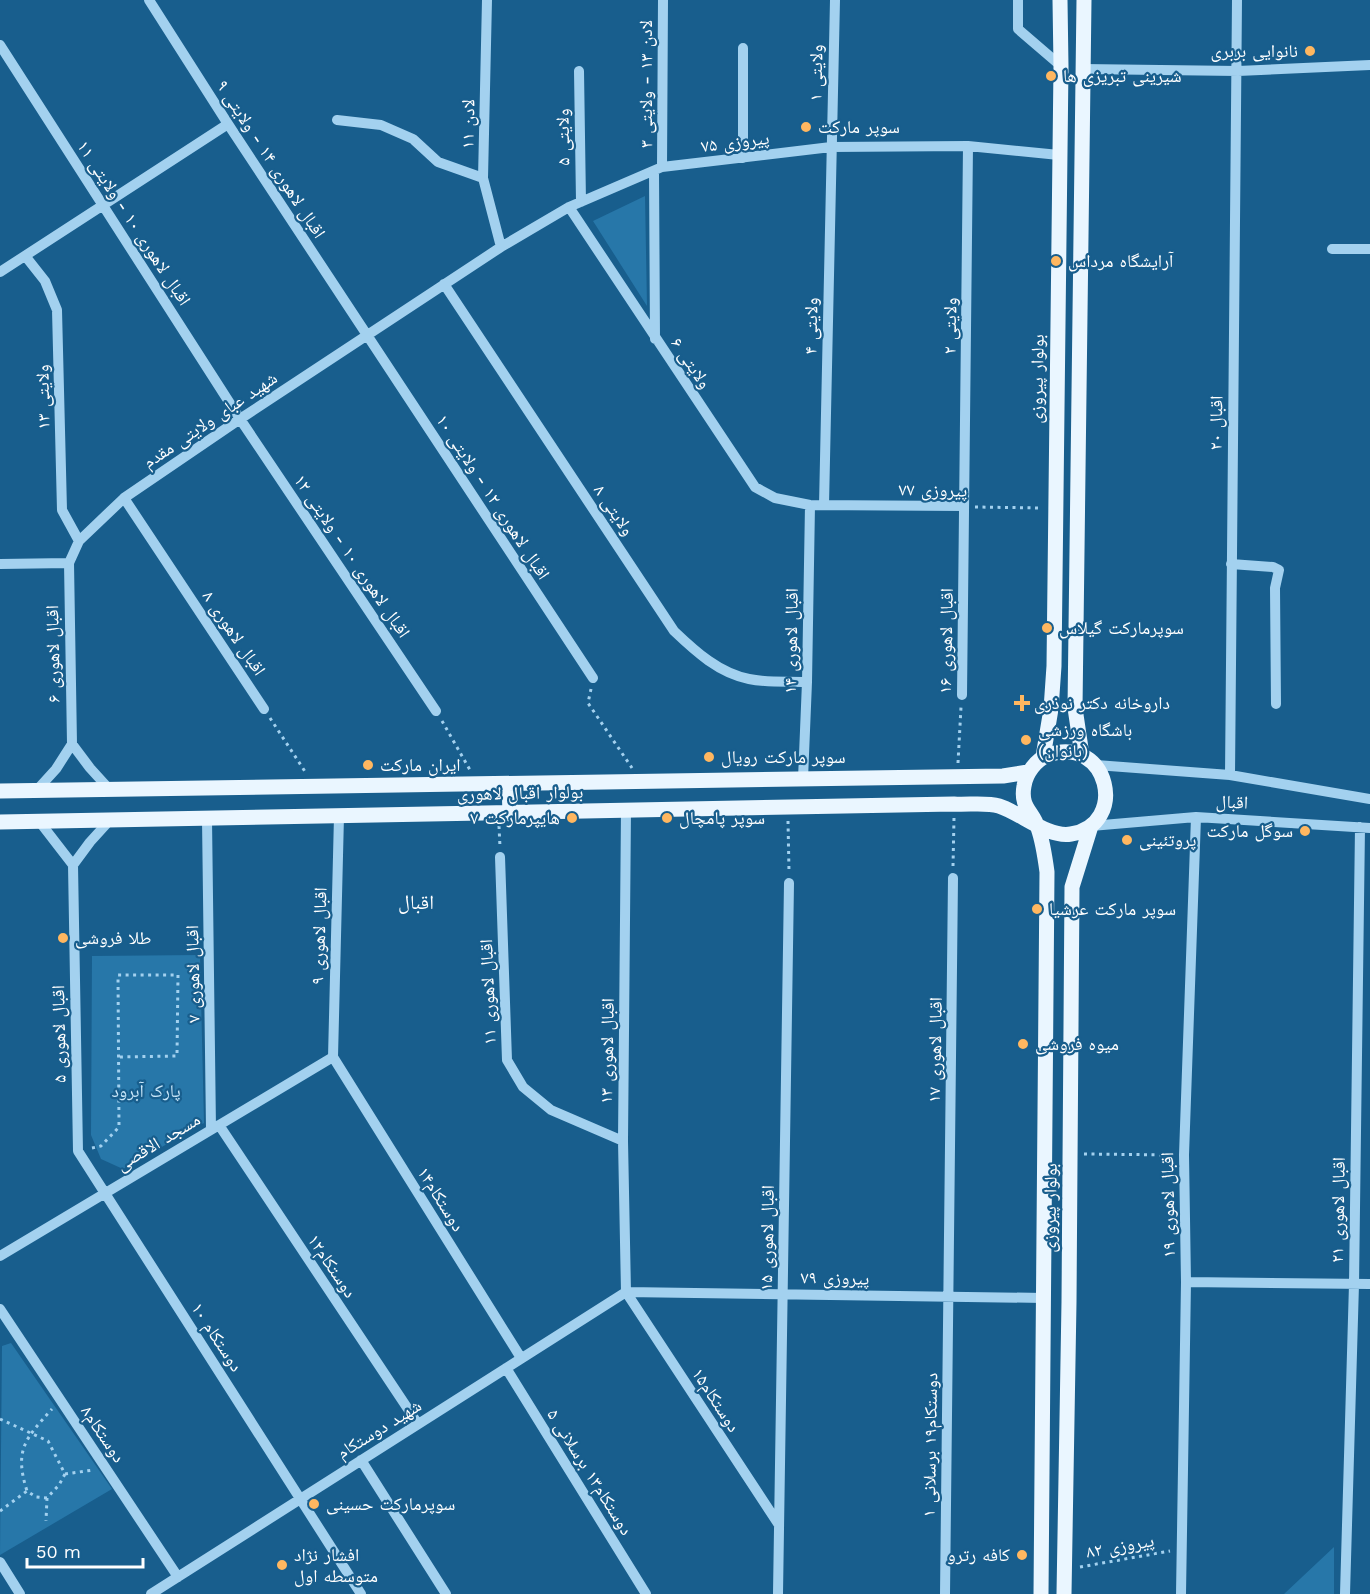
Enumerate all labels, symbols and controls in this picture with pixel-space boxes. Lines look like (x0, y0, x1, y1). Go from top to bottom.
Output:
street label: لادن ۱۳ - ولایتی ۳ (635, 20, 657, 148)
place label: نانوایی بربری (1211, 40, 1298, 62)
street label: ولایتی ۱ (805, 44, 827, 102)
marker: نانوایی بربری (1303, 44, 1317, 58)
place label: شیرینی تبریزی ها (1063, 65, 1182, 87)
marker: شیرینی تبریزی ها (1044, 69, 1058, 83)
street label: اقبال لاهوری ۱۴ - ولایتی ۹ (212, 76, 330, 242)
street label: لادن ۱۱ (457, 99, 479, 149)
street label: ولایتی ۵ (552, 108, 574, 166)
place label: سوپر مارکت (818, 116, 900, 138)
marker: سوپر مارکت (799, 120, 813, 134)
street label: پیروزی ۷۵ (700, 127, 770, 157)
street label: اقبال لاهوری ۱۰ - ولایتی ۱۱ (72, 136, 196, 310)
place label: آرایشگاه مرداس (1068, 250, 1174, 272)
marker: آرایشگاه مرداس (1049, 254, 1063, 268)
street label: ولایتی ۴ (800, 297, 822, 355)
street label: ولایتی ۲ (939, 297, 961, 355)
street label: ولایتی ۶ (666, 333, 716, 393)
street label: بولوار پیروزی (1025, 334, 1049, 424)
street label: ولایتی ۱۳ (31, 364, 55, 430)
street label: شهید عبای ولایتی مقدم (139, 367, 282, 474)
street label: اقبال ۲۰ (1205, 395, 1227, 451)
street label: اقبال لاهوری ۱۲ - ولایتی ۱۰ (431, 410, 555, 584)
street label: اقبال لاهوری ۱۰ - ولایتی ۱۲ (289, 470, 415, 642)
street label: پیروزی ۷۷ (898, 478, 968, 502)
street label: ولایتی ۸ (589, 480, 639, 540)
street label: اقبال لاهوری ۸ (198, 586, 270, 680)
street label: اقبال لاهوری ۱۴ (779, 588, 803, 694)
street label: اقبال لاهوری ۱۶ (934, 588, 958, 694)
street label: اقبال لاهوری ۶ (41, 605, 65, 703)
place label: سوپرمارکت گیلاس (1059, 617, 1184, 639)
marker: سوپرمارکت گیلاس (1040, 621, 1054, 635)
place label: داروخانه دکتر نوذری (1034, 692, 1170, 714)
marker: داروخانه دکتر نوذری (1015, 696, 1029, 710)
place label: باشگاه ورزشی (بانوان) (1038, 719, 1132, 762)
marker: باشگاه ورزشی (بانوان) (1019, 733, 1033, 747)
place label: سوپر مارکت رویال (721, 746, 846, 768)
marker: سوپر مارکت رویال (702, 750, 716, 764)
place label: ایران مارکت (380, 754, 461, 776)
marker: ایران مارکت (361, 758, 375, 772)
street label: بولوار اقبال لاهوری (457, 781, 583, 805)
street label: اقبال (1215, 790, 1249, 814)
place label: هایپرمارکت ۷ (470, 807, 560, 829)
place label: سوپر‌ پامچال (679, 807, 765, 829)
marker: هایپرمارکت ۷ (565, 811, 579, 825)
marker: سوپر‌ پامچال (660, 811, 674, 825)
place label: سوگل مارکت (1207, 820, 1293, 842)
marker: سوگل مارکت (1298, 824, 1312, 838)
place label: پروتئینی (1139, 829, 1196, 851)
marker: پروتئینی (1120, 833, 1134, 847)
street label: اقبال لاهوری ۹ (306, 887, 332, 985)
district label: اقبال (398, 890, 434, 914)
place label: سوپر مارکت عرشیا (1049, 898, 1176, 920)
marker: سوپر مارکت عرشیا (1030, 902, 1044, 916)
street label: اقبال لاهوری ۷ (181, 925, 205, 1023)
place label: طلا فروشی (75, 927, 151, 949)
marker: طلا فروشی (56, 931, 70, 945)
street label: اقبال لاهوری ۱۱ (475, 939, 501, 1045)
street label: اقبال لاهوری ۵ (47, 985, 71, 1083)
street label: اقبال لاهوری ۱۷ (923, 997, 947, 1103)
street label: اقبال لاهوری ۱۳ (595, 998, 619, 1104)
place label: میوه فروشی (1035, 1033, 1119, 1055)
marker: میوه فروشی (1016, 1037, 1030, 1051)
park label: پارک آبرود (111, 1080, 181, 1102)
street label: مسجد الاقصی (112, 1108, 204, 1176)
street label: اقبال لاهوری ۱۹ (1156, 1152, 1180, 1258)
street label: اقبال لاهوری ۲۱ (1326, 1157, 1350, 1263)
street label: دوستکام۱۴ (412, 1163, 469, 1236)
street label: بولوار پیروزی (1038, 1163, 1062, 1253)
street label: اقبال لاهوری ۱۵ (755, 1185, 779, 1291)
street label: دوستکام۱۲ (302, 1230, 361, 1303)
street label: پیروزی ۷۹ (800, 1266, 870, 1290)
street label: دوستکام ۱۰ (186, 1298, 248, 1376)
street label: دوستکام۱۵ (686, 1364, 745, 1437)
street label: دوستکام۱۹ برسلانی ۱ (918, 1372, 943, 1518)
street label: شهید دوستکام (333, 1394, 426, 1465)
street label: دوستکام۸ (75, 1401, 130, 1467)
street label: دوستکام۱۳ برسلانی ۵ (541, 1405, 638, 1540)
place label: سوپرمارکت حسینی (326, 1493, 455, 1515)
marker: سوپرمارکت حسینی (307, 1497, 321, 1511)
street label: پیروزی ۸۲ (1084, 1529, 1156, 1563)
scale bar (27, 1531, 142, 1569)
text: 50 m (36, 1541, 81, 1562)
place label: افشار نژاد متوسطه اول (294, 1544, 378, 1587)
place label: کافه رترو (947, 1544, 1011, 1565)
marker: کافه رترو (1015, 1548, 1029, 1562)
marker: افشار نژاد متوسطه اول (275, 1558, 289, 1572)

